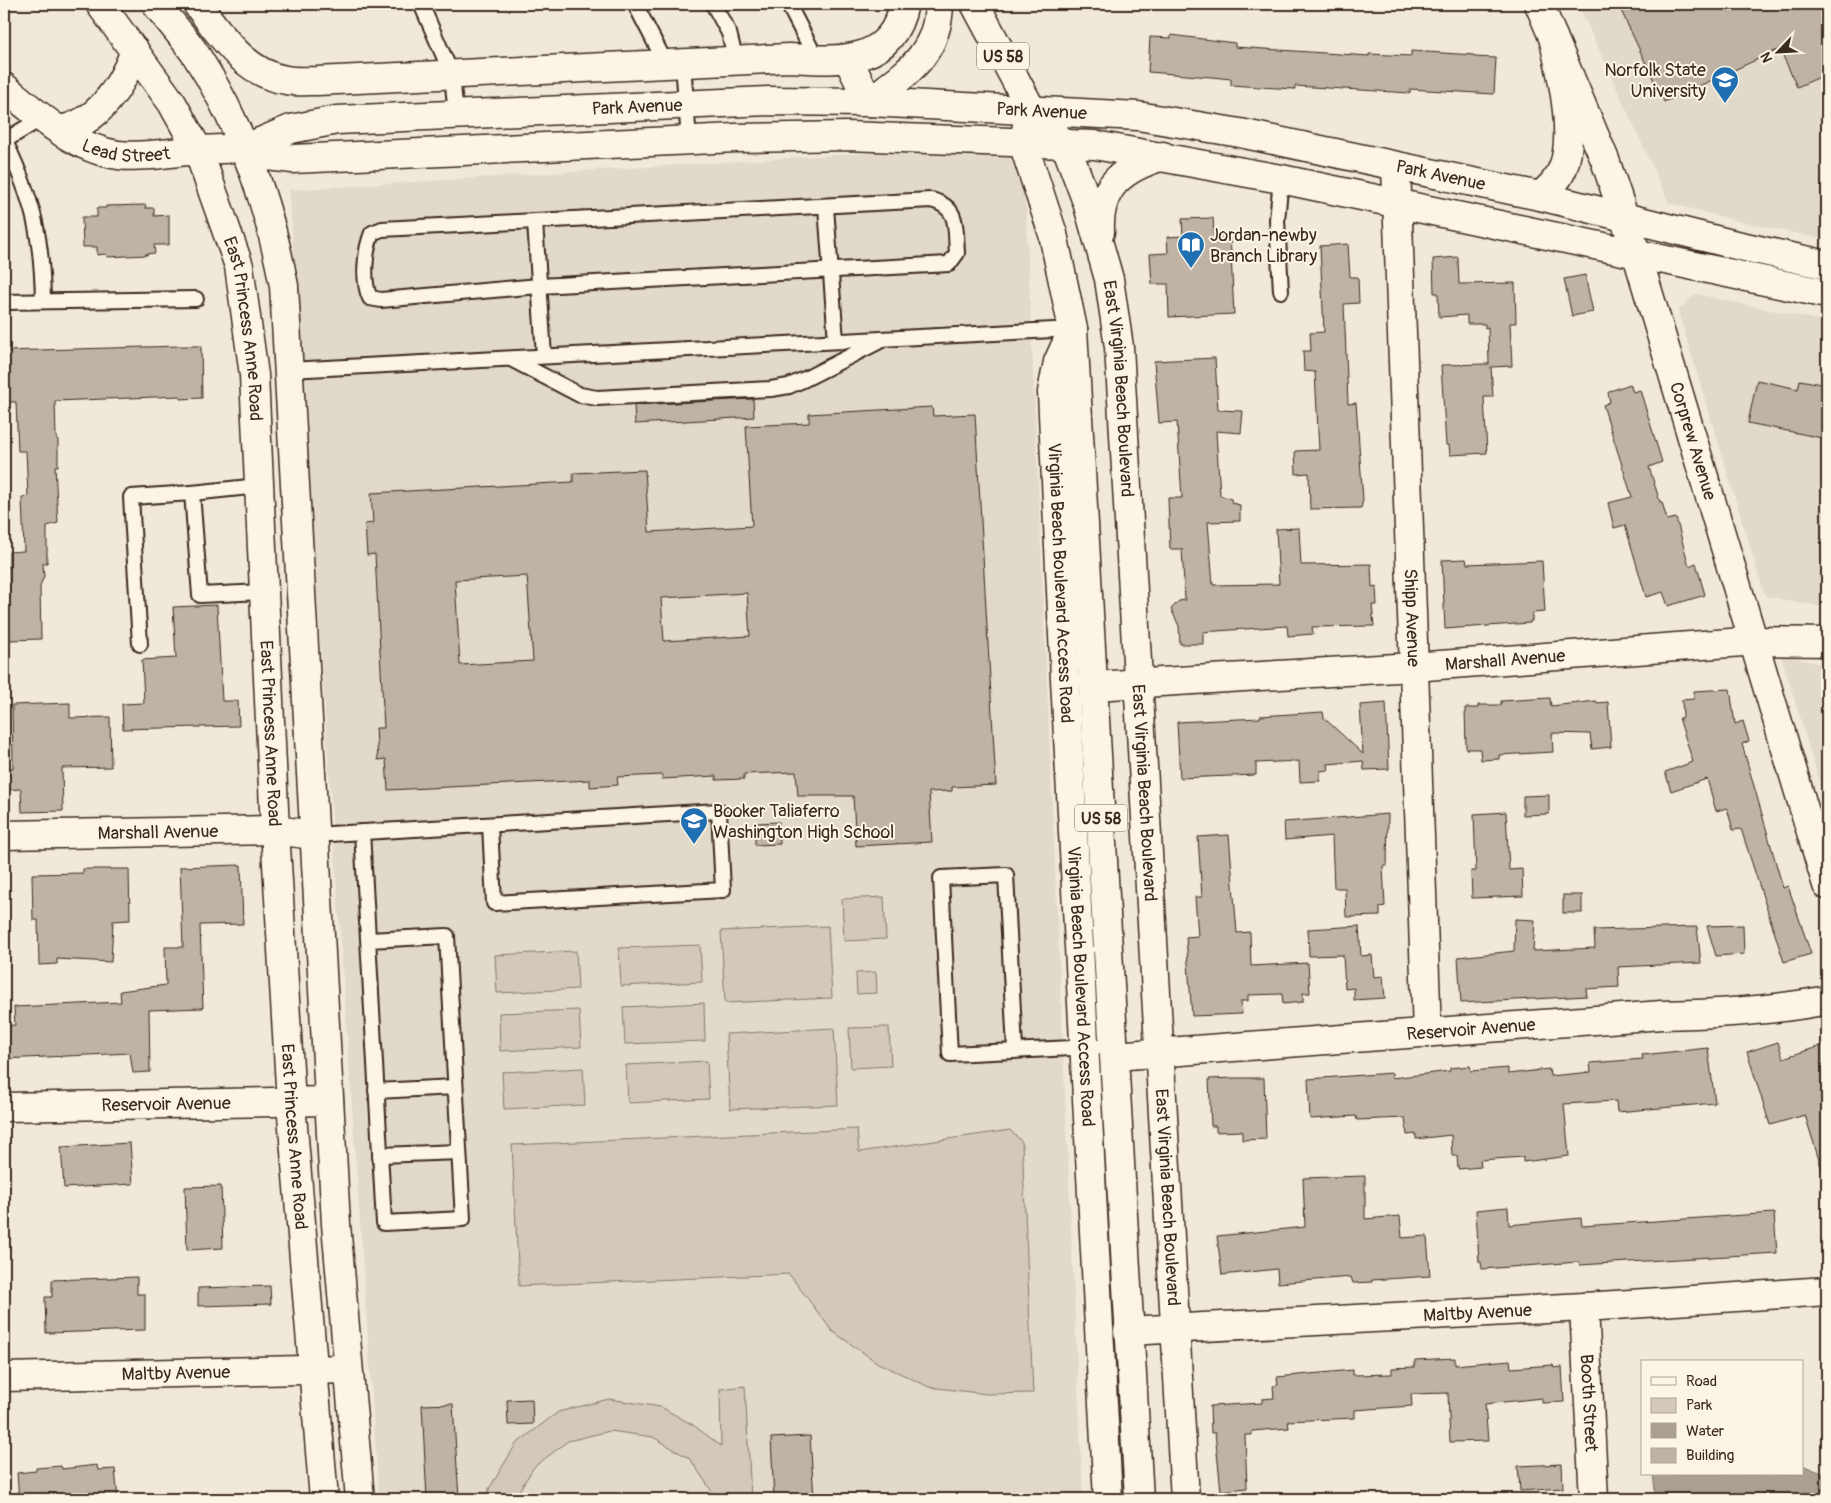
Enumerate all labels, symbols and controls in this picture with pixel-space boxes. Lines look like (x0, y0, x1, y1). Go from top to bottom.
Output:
north arrow (1754, 28, 1804, 78)
road number: US 58 (977, 42, 1029, 70)
text: N (1757, 49, 1776, 65)
place label: Norfolk State University (1604, 59, 1706, 103)
school or university icon: Norfolk State University (1710, 65, 1740, 104)
street label: Park Avenue (591, 94, 683, 121)
street label: Park Avenue (996, 98, 1088, 125)
street label: Lead Street (78, 134, 172, 168)
street label: Park Avenue (1394, 155, 1488, 196)
place label: Jordan-newby Branch Library (1210, 224, 1318, 268)
library icon: Jordan-newby Branch Library (1176, 230, 1206, 269)
street label: East Princess Anne Road (218, 234, 267, 422)
street label: East Virginia Beach Boulevard (1097, 279, 1139, 498)
street label: Corprew Avenue (1664, 379, 1721, 503)
street label: Virginia Beach Boulevard Access Road (1042, 442, 1078, 724)
street label: Shipp Avenue (1398, 568, 1425, 668)
street label: East Princess Anne Road (254, 640, 286, 827)
street label: Marshall Avenue (1444, 644, 1566, 677)
street label: East Virginia Beach Boulevard (1126, 684, 1162, 902)
place label: Booker Taliaferro Washington High School (713, 800, 894, 844)
road number: US 58 (1075, 804, 1127, 831)
school or university icon: Booker Taliaferro Washington High School (679, 806, 709, 845)
street label: Marshall Avenue (98, 820, 219, 845)
street label: Virginia Beach Boulevard Access Road (1062, 846, 1099, 1127)
street label: Reservoir Avenue (1406, 1013, 1537, 1046)
street label: East Princess Anne Road (276, 1043, 313, 1231)
street label: East Virginia Beach Boulevard (1150, 1088, 1185, 1307)
street label: Reservoir Avenue (101, 1092, 231, 1117)
street label: Maltby Avenue (1423, 1299, 1533, 1327)
street label: Booth Street (1574, 1353, 1603, 1453)
legend (1641, 1360, 1804, 1476)
street label: Maltby Avenue (121, 1361, 231, 1386)
text: Road (1686, 1372, 1717, 1391)
text: Park (1686, 1396, 1713, 1415)
text: Water (1686, 1422, 1725, 1441)
text: Building (1686, 1446, 1734, 1465)

